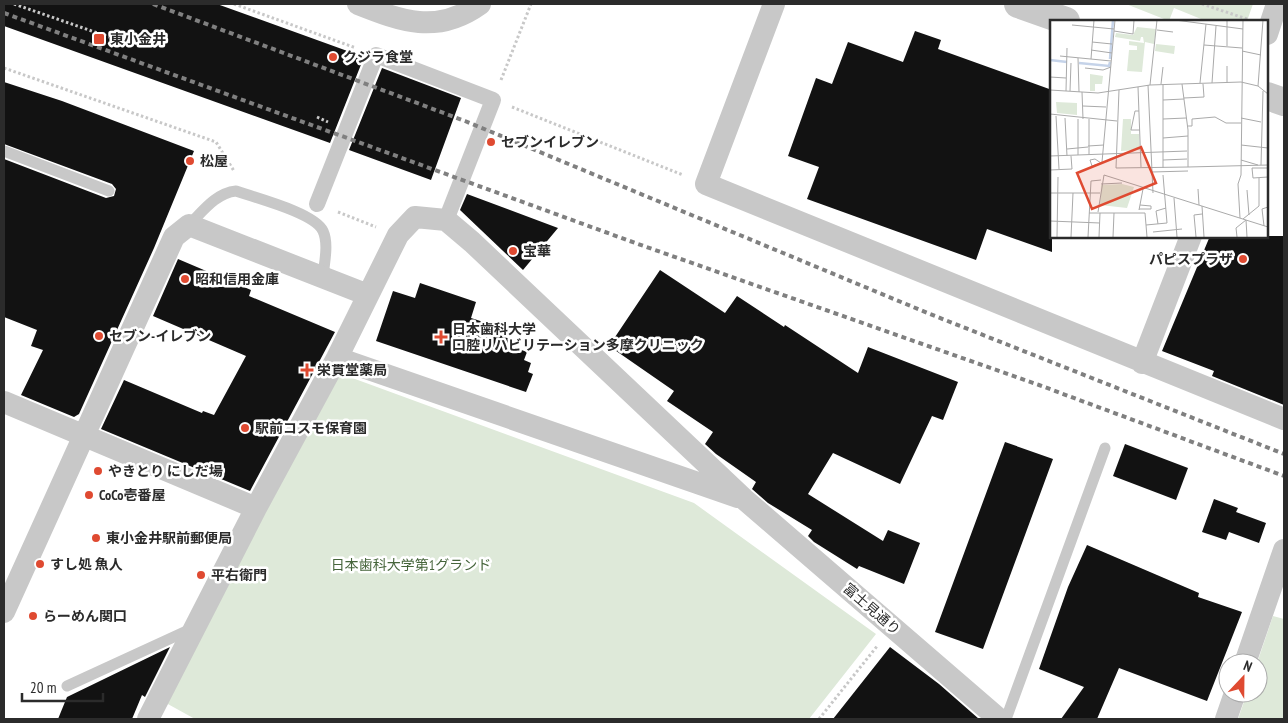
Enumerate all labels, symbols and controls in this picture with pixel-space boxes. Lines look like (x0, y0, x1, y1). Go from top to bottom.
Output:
inset map (1050, 20, 1268, 238)
place label: 東小金井 (110, 30, 166, 48)
marker: 東小金井 (92, 32, 106, 46)
place label: クジラ食堂 (343, 48, 413, 66)
marker: クジラ食堂 (327, 51, 339, 63)
place label: セブンイレブン (501, 133, 599, 151)
marker: セブンイレブン (485, 136, 497, 148)
place label: 松屋 (200, 152, 228, 170)
marker: 松屋 (184, 155, 196, 167)
place label: 宝華 (523, 242, 551, 260)
marker: 宝華 (507, 245, 519, 257)
place label: パピスプラザ (1149, 250, 1233, 268)
marker: パピスプラザ (1237, 253, 1249, 265)
place label: 昭和信用金庫 (195, 270, 279, 288)
marker: 昭和信用金庫 (179, 273, 191, 285)
place label: 日本歯科大学 口腔リハビリテーション多摩クリニック (452, 320, 704, 354)
place label: セブン-イレブン (109, 327, 211, 345)
marker: セブン-イレブン (93, 330, 105, 342)
marker: 日本歯科大学 口腔リハビリテーション多摩クリニック (434, 330, 448, 344)
place label: 栄貫堂薬局 (317, 361, 387, 379)
marker: 栄貫堂薬局 (301, 364, 313, 376)
place label: 駅前コスモ保育園 (255, 419, 367, 437)
marker: 駅前コスモ保育園 (239, 422, 251, 434)
place label: やきとり にしだ場 (108, 462, 223, 480)
marker: やきとり にしだ場 (92, 465, 104, 477)
place label: CoCo壱番屋 (99, 486, 165, 504)
marker: CoCo壱番屋 (83, 489, 95, 501)
place label: 東小金井駅前郵便局 (106, 529, 232, 547)
marker: 東小金井駅前郵便局 (90, 532, 102, 544)
place label: すし処 魚人 (50, 555, 123, 573)
park label: 日本歯科大学第1グランド (331, 556, 491, 574)
marker: すし処 魚人 (34, 558, 46, 570)
place label: 平右衛門 (211, 566, 267, 584)
marker: 平右衛門 (195, 569, 207, 581)
street label: 富士見通り (840, 579, 904, 639)
place label: らーめん関口 (43, 607, 127, 625)
marker: らーめん関口 (27, 610, 39, 622)
north arrow (1218, 653, 1268, 703)
text: N (1241, 656, 1255, 676)
scale bar (22, 670, 104, 702)
text: 20 m (30, 678, 56, 697)

